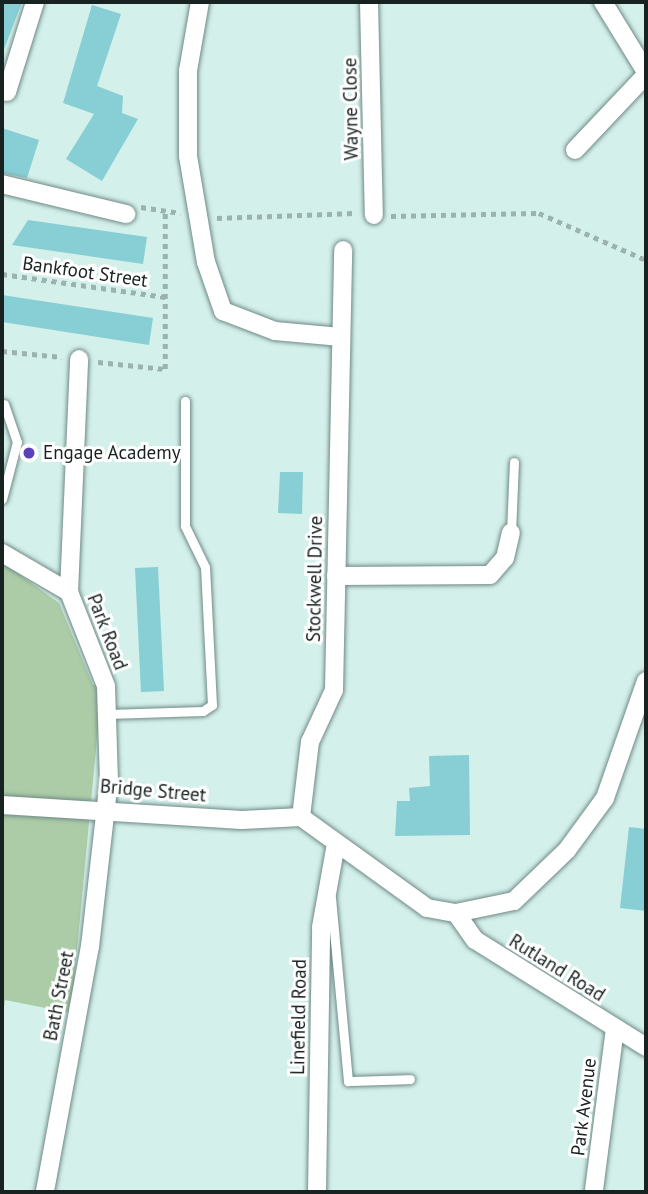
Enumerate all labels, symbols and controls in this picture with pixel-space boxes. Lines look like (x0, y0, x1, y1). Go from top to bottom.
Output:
street label: Wayne Close (339, 58, 363, 160)
street label: Bankfoot Street (21, 252, 149, 292)
place label: Engage Academy (43, 442, 181, 464)
marker: Engage Academy (21, 445, 37, 461)
street label: Stockwell Drive (302, 516, 328, 642)
street label: Park Road (82, 590, 132, 674)
street label: Bridge Street (99, 775, 207, 807)
street label: Rutland Road (505, 930, 609, 1006)
street label: Bath Street (39, 949, 79, 1043)
street label: Linefield Road (287, 959, 311, 1075)
street label: Park Avenue (567, 1056, 601, 1158)

